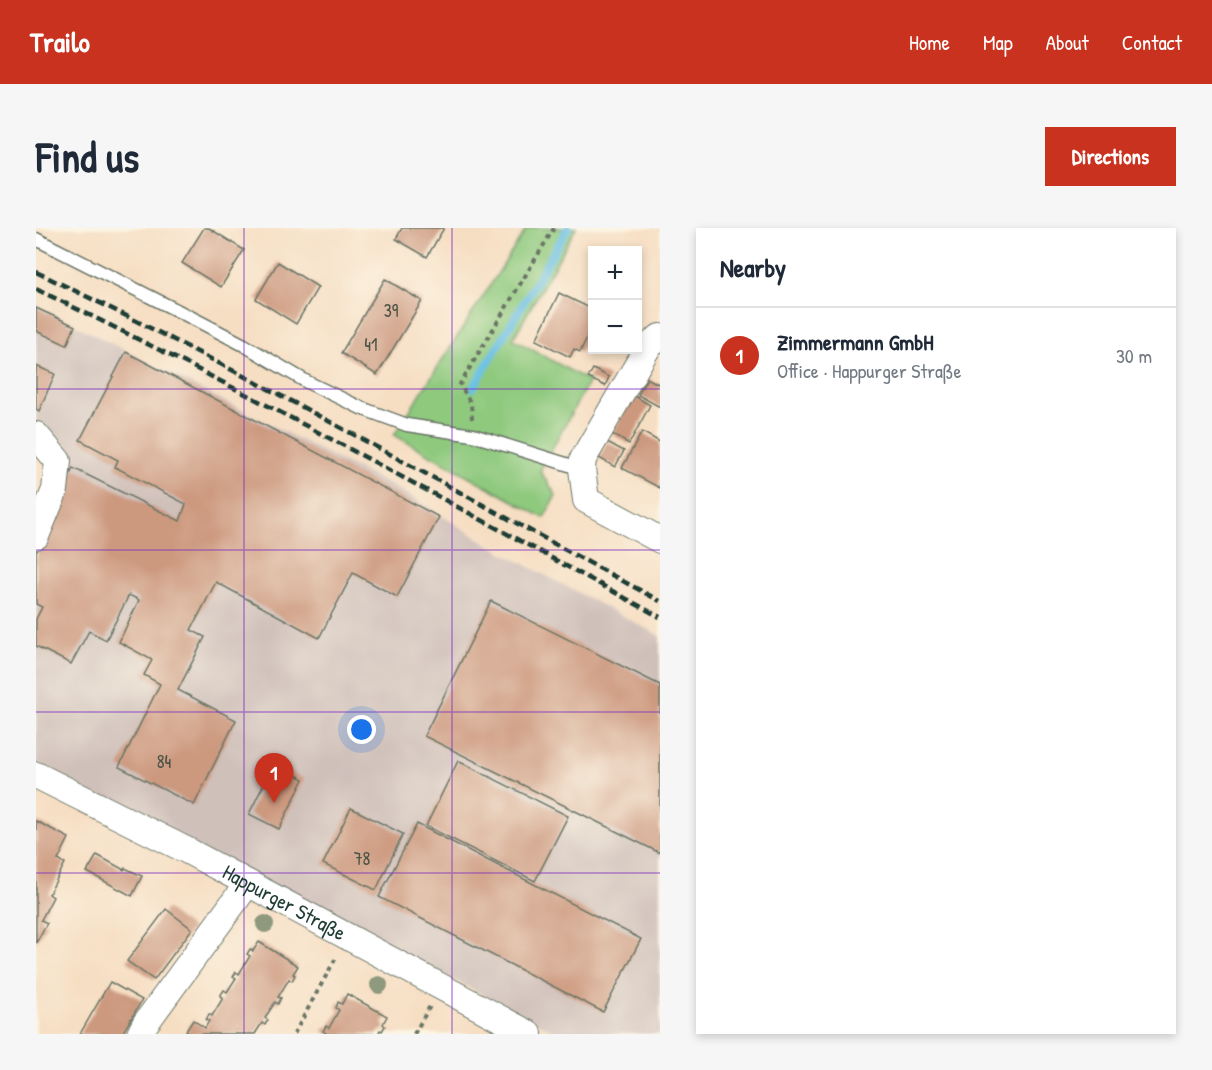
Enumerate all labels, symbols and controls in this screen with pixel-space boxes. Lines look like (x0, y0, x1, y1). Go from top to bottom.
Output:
text: Trailo (30, 23, 90, 61)
text: Home (909, 28, 950, 57)
text: Map (983, 28, 1013, 57)
text: About (1046, 28, 1089, 57)
text: Contact (1122, 28, 1182, 57)
button: Directions (1045, 127, 1176, 186)
text: Find us (36, 128, 139, 185)
map controls (588, 246, 642, 354)
button: + (588, 246, 642, 300)
text: Nearby (720, 250, 786, 285)
house number: 39 (384, 298, 399, 323)
button: − (588, 300, 642, 354)
text: Zimmermann GmbH (777, 327, 934, 357)
house number: 41 (364, 332, 378, 357)
text: 1 (736, 342, 743, 369)
text: 30 m (1116, 342, 1152, 369)
text: Office · Happurger Straße (777, 357, 961, 384)
your location (347, 715, 376, 744)
house number: 84 (157, 749, 172, 774)
pin: 1 (254, 754, 294, 803)
house number: 78 (354, 846, 371, 871)
street label: Happurger Straße (218, 857, 351, 947)

